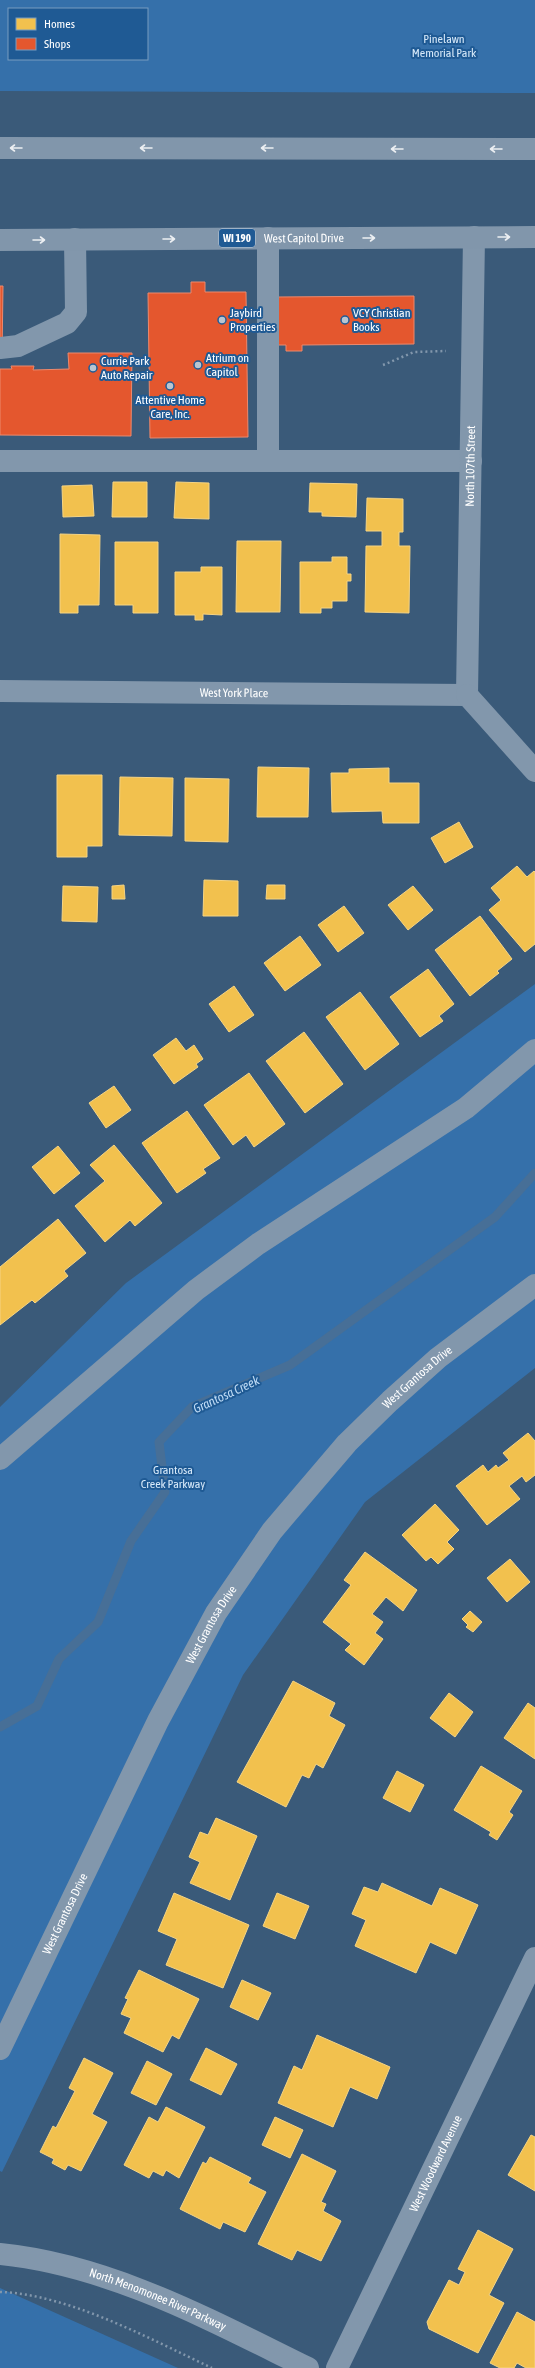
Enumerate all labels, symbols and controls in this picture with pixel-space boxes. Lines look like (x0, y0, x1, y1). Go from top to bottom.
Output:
legend (8, 8, 148, 60)
text: Homes (44, 17, 75, 31)
park label: Pinelawn Memorial Park (412, 32, 477, 60)
text: Shops (44, 37, 70, 51)
one-way arrow (10, 144, 23, 152)
one-way arrow (140, 144, 153, 152)
one-way arrow (261, 144, 274, 152)
one-way arrow (391, 145, 404, 153)
one-way arrow (490, 145, 503, 153)
road number: WI 190 (219, 229, 255, 247)
street label: West Capitol Drive (264, 231, 344, 246)
one-way arrow (497, 233, 510, 241)
one-way arrow (362, 234, 375, 241)
one-way arrow (162, 235, 175, 243)
one-way arrow (32, 236, 45, 244)
place label: Jaybird Properties (230, 306, 276, 334)
place label: VCY Christian Books (353, 306, 411, 334)
marker: Jaybird Properties (217, 315, 227, 325)
marker: VCY Christian Books (340, 315, 350, 325)
place label: Atrium on Capitol (206, 351, 249, 379)
place label: Currie Park Auto Repair (101, 354, 153, 382)
marker: Atrium on Capitol (193, 360, 203, 370)
marker: Currie Park Auto Repair (88, 363, 98, 373)
marker: Attentive Home Care, Inc. (165, 381, 175, 391)
place label: Attentive Home Care, Inc. (136, 393, 204, 421)
street label: North 107th Street (463, 425, 478, 507)
street label: West York Place (200, 686, 268, 700)
street label: West Grantosa Drive (380, 1343, 455, 1411)
water label: Grantosa Creek (191, 1372, 262, 1416)
park label: Grantosa Creek Parkway (141, 1463, 205, 1491)
street label: West Grantosa Drive (183, 1583, 239, 1666)
street label: West Grantosa Drive (40, 1871, 91, 1957)
street label: West Woodward Avenue (407, 2113, 465, 2214)
street label: North Menomonee River Parkway (88, 2266, 229, 2334)

